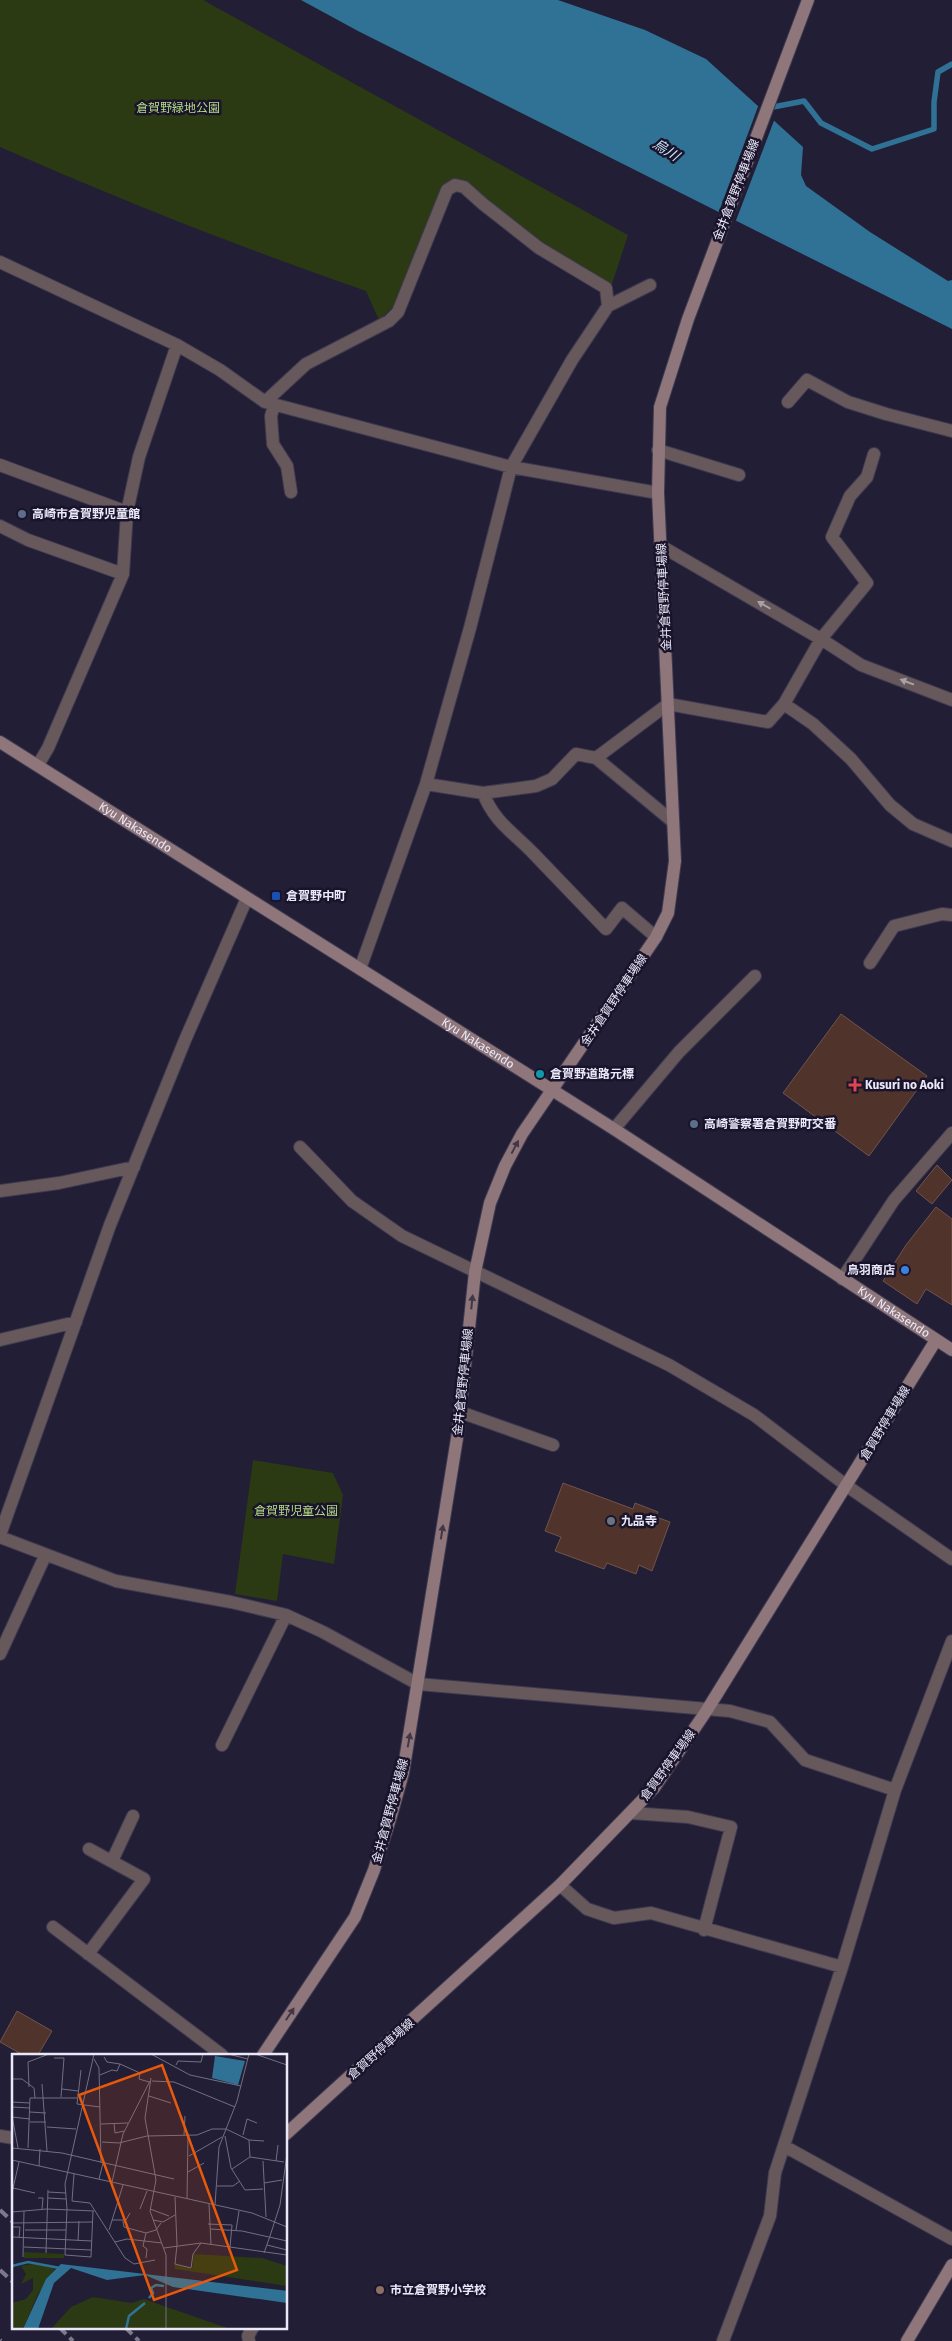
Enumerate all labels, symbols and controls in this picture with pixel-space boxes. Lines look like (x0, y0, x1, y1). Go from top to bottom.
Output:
park label: 倉賀野緑地公園 (136, 101, 220, 115)
water label: 烏川 (650, 135, 684, 166)
street label: 金井倉賀野停車場線 (710, 137, 762, 243)
place label: 高崎市倉賀野児童館 (32, 507, 140, 521)
marker: 高崎市倉賀野児童館 (16, 508, 28, 520)
street label: 金井倉賀野停車場線 (654, 543, 674, 651)
one-way arrow (757, 601, 771, 610)
one-way arrow (899, 678, 914, 685)
street label: Kyu Nakasendo (96, 799, 174, 856)
place label: 倉賀野中町 (286, 889, 346, 903)
marker: 倉賀野中町 (270, 890, 282, 902)
street label: 金井倉賀野停車場線 (578, 951, 650, 1049)
street label: Kyu Nakasendo (439, 1015, 517, 1071)
place label: 倉賀野道路元標 (550, 1067, 634, 1081)
marker: 倉賀野道路元標 (534, 1068, 546, 1080)
place label: Kusuri no Aoki (865, 1078, 944, 1092)
marker: Kusuri no Aoki (849, 1079, 861, 1091)
place label: 高崎警察署倉賀野町交番 (704, 1117, 837, 1131)
marker: 高崎警察署倉賀野町交番 (688, 1118, 700, 1130)
one-way arrow (511, 1140, 520, 1153)
place label: 鳥羽商店 (847, 1263, 895, 1277)
marker: 鳥羽商店 (899, 1264, 911, 1276)
street label: Kyu Nakasendo (855, 1283, 933, 1341)
one-way arrow (468, 1293, 476, 1309)
street label: 金井倉賀野停車場線 (450, 1328, 476, 1436)
street label: 倉賀野停車場線 (857, 1383, 913, 1463)
park label: 倉賀野児童公園 (254, 1504, 338, 1518)
place label: 九品寺 (621, 1514, 657, 1528)
marker: 九品寺 (605, 1515, 617, 1527)
one-way arrow (439, 1524, 447, 1540)
street label: 倉賀野停車場線 (638, 1727, 698, 1803)
one-way arrow (405, 1732, 413, 1748)
street label: 金井倉賀野停車場線 (369, 1757, 411, 1865)
one-way arrow (285, 2007, 294, 2021)
street label: 倉賀野停車場線 (345, 2016, 417, 2082)
inset map (12, 2054, 288, 2328)
place label: 市立倉賀野小学校 (390, 2283, 486, 2297)
marker: 市立倉賀野小学校 (374, 2284, 386, 2296)

